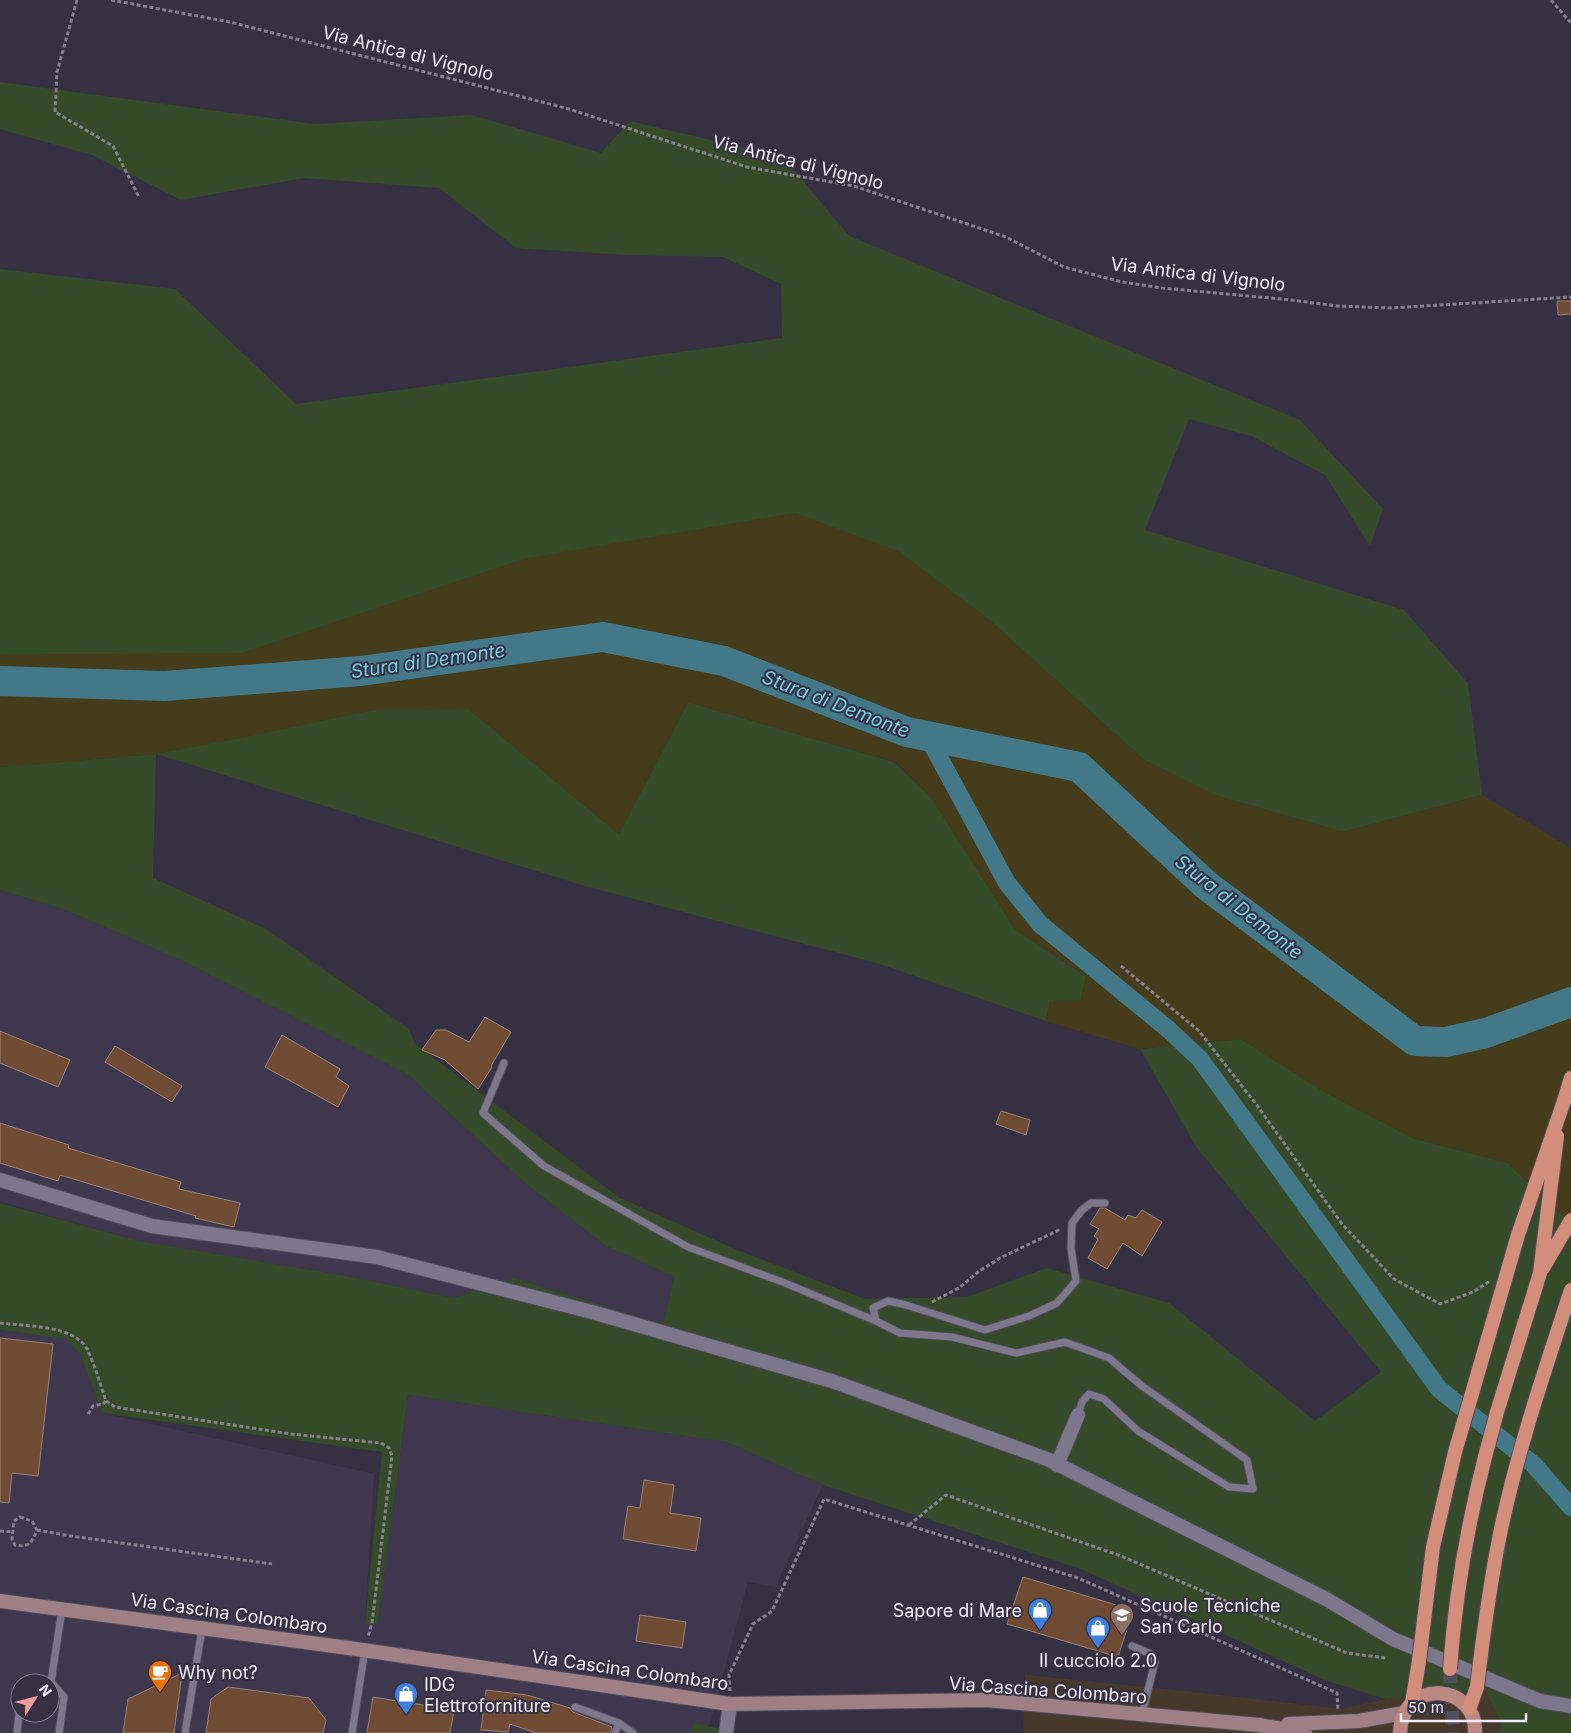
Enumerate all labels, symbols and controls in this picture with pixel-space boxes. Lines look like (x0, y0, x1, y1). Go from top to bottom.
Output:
street label: Via Antica di Vignolo (320, 22, 496, 84)
street label: Via Antica di Vignolo (710, 131, 886, 193)
street label: Via Antica di Vignolo (1110, 253, 1286, 295)
water label: Stura di Demonte (349, 639, 507, 683)
water label: Stura di Demonte (759, 665, 913, 743)
water label: Stura di Demonte (1170, 850, 1308, 964)
street label: Via Cascina Colombaro (129, 1589, 329, 1637)
place label: Scuole Tecniche San Carlo (1140, 1595, 1281, 1637)
shop icon: Sapore di Mare (1027, 1597, 1053, 1631)
place label: Sapore di Mare (893, 1600, 1022, 1621)
school or university icon: Scuole Tecniche San Carlo (1109, 1602, 1135, 1636)
shop icon: Il cucciolo 2.0 (1085, 1615, 1111, 1649)
street label: Via Cascina Colombaro (530, 1646, 730, 1694)
place label: Il cucciolo 2.0 (1039, 1650, 1157, 1671)
cafe icon: Why not? (147, 1659, 173, 1693)
place label: Why not? (178, 1662, 258, 1683)
north arrow (10, 1673, 60, 1723)
street label: Via Cascina Colombaro (948, 1673, 1148, 1707)
place label: IDG Elettroforniture (424, 1674, 551, 1716)
text: N (36, 1681, 56, 1699)
shop icon: IDG Elettroforniture (393, 1681, 419, 1715)
scale bar (1401, 1690, 1526, 1722)
text: 50 m (1408, 1698, 1444, 1717)

